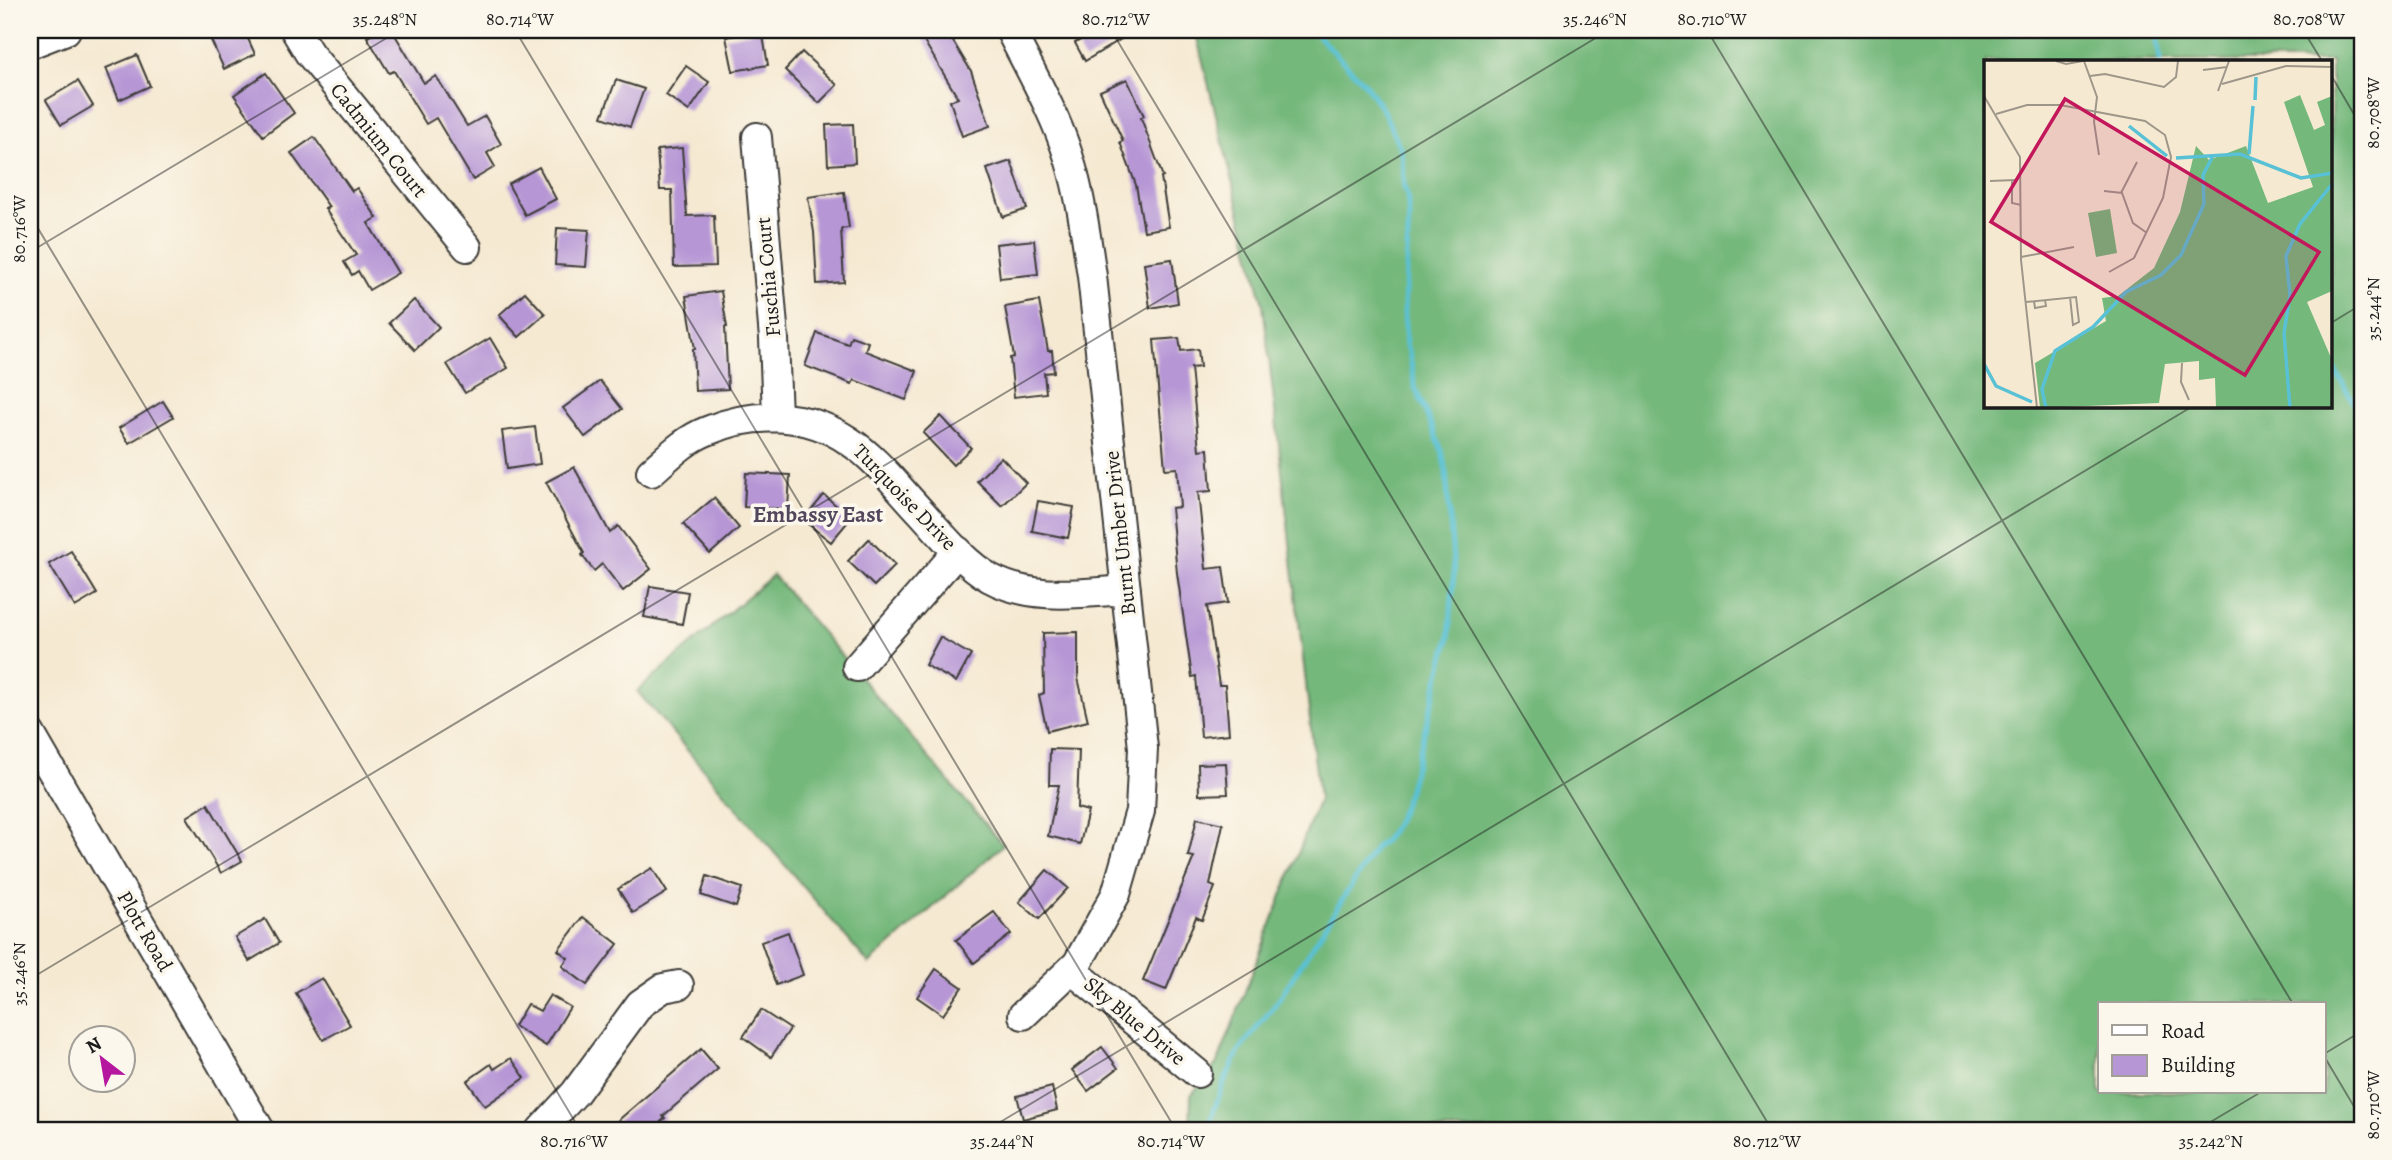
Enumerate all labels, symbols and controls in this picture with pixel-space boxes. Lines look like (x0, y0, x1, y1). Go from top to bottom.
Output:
text: 35.248°N (353, 7, 417, 31)
text: 80.714°W (486, 7, 554, 31)
text: 80.712°W (1082, 7, 1150, 31)
text: 35.246°N (1563, 7, 1627, 31)
text: 80.710°W (1677, 7, 1747, 31)
text: 80.708°W (2273, 7, 2345, 31)
inset map (1984, 60, 2332, 408)
street label: Cadmium Court (324, 77, 434, 203)
text: 80.708°W (2361, 77, 2385, 149)
text: 80.716°W (7, 195, 31, 263)
street label: Fuschia Court (749, 216, 787, 338)
text: 35.244°N (2361, 277, 2385, 341)
street label: Turquoise Drive (847, 438, 963, 556)
street label: Burnt Umber Drive (1097, 449, 1143, 617)
district label: Embassy East (753, 499, 884, 530)
street label: Plott Road (111, 886, 180, 977)
text: 35.246°N (7, 942, 31, 1006)
street label: Sky Blue Drive (1078, 970, 1192, 1072)
legend (2098, 1002, 2326, 1094)
text: Road (2161, 1017, 2205, 1045)
north arrow (66, 1024, 136, 1094)
text: N (81, 1030, 107, 1060)
text: Building (2161, 1051, 2236, 1079)
text: 80.710°W (2361, 1070, 2385, 1140)
text: 80.716°W (540, 1129, 608, 1153)
text: 35.244°N (970, 1129, 1034, 1153)
text: 80.714°W (1137, 1129, 1205, 1153)
text: 80.712°W (1733, 1129, 1801, 1153)
text: 35.242°N (2179, 1129, 2243, 1153)

